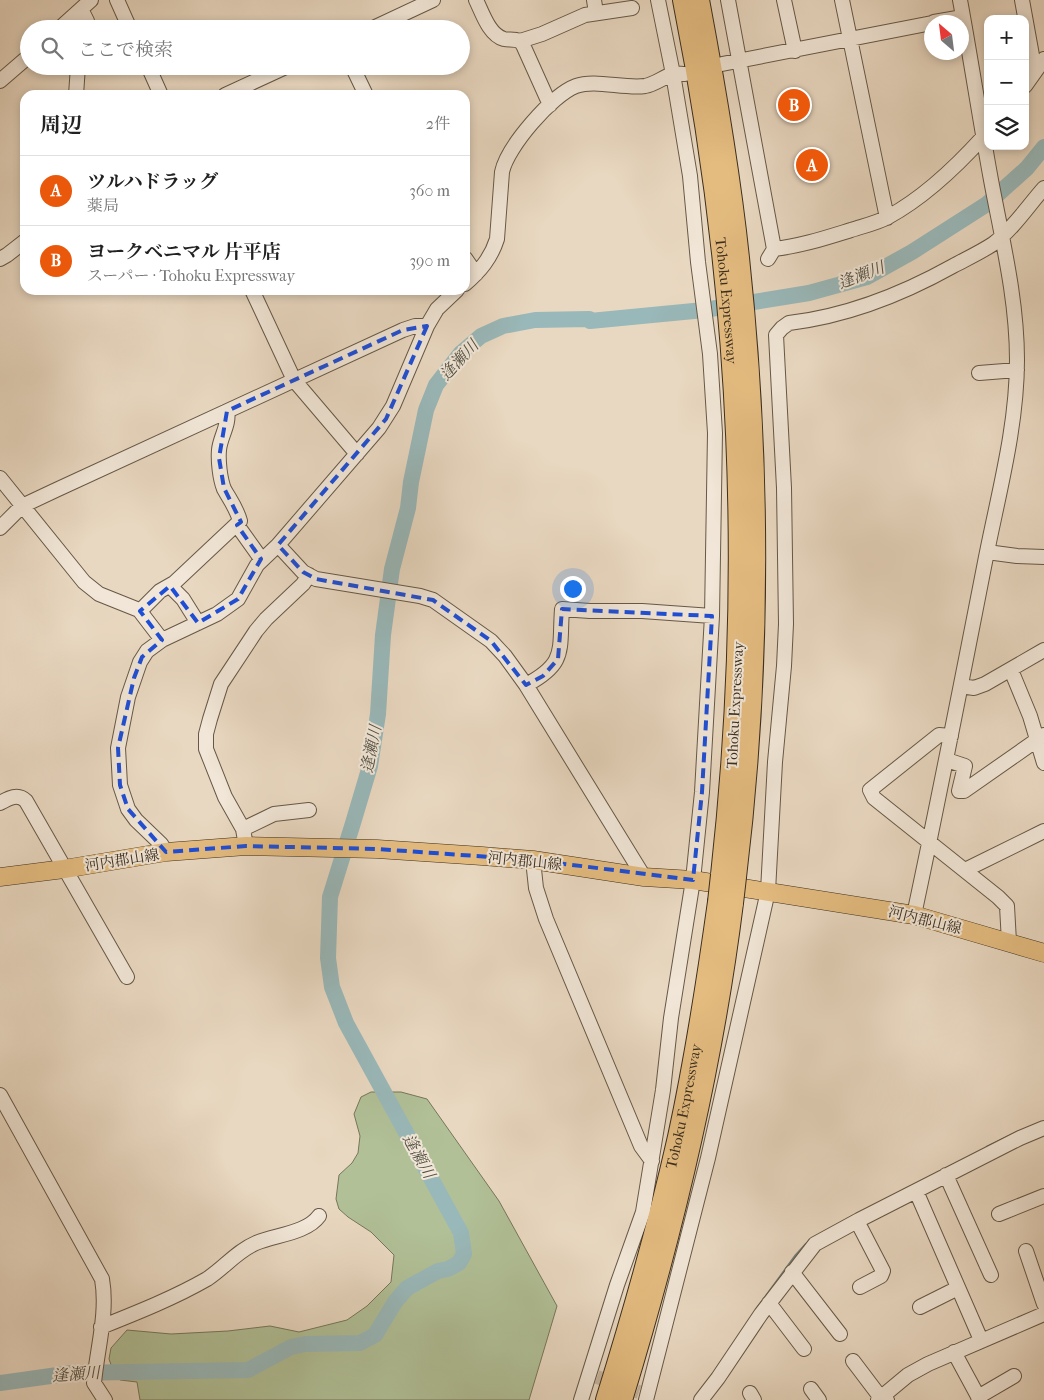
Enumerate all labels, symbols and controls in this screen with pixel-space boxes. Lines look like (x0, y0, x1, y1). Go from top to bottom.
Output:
north arrow (924, 15, 969, 60)
map controls (984, 15, 1029, 150)
button: + (984, 15, 1029, 60)
search box (20, 20, 470, 75)
icon: search (38, 34, 66, 62)
text: ここで検索 (78, 39, 173, 61)
button: − (984, 60, 1029, 105)
pin: B (778, 86, 810, 124)
button: layers (984, 105, 1029, 150)
text: 周辺 (40, 113, 82, 137)
text: 2件 (426, 114, 450, 133)
pin: A (796, 146, 828, 184)
text: ツルハドラッグ (87, 171, 218, 193)
text: A (51, 181, 61, 200)
text: 360 m (409, 181, 450, 200)
text: 薬局 (87, 196, 119, 215)
street label: Tohoku Expressway (711, 236, 741, 366)
text: ヨークベニマル 片平店 (87, 241, 281, 263)
text: B (51, 251, 61, 270)
text: 390 m (409, 251, 450, 270)
water label: 逢瀬川 (835, 257, 889, 292)
text: スーパー · Tohoku Expressway (87, 266, 295, 285)
water label: 逢瀬川 (436, 335, 484, 384)
your location (560, 576, 586, 602)
street label: Tohoku Expressway (723, 640, 747, 769)
water label: 逢瀬川 (357, 722, 385, 774)
street label: 河内郡山線 (84, 845, 160, 875)
street label: 河内郡山線 (487, 848, 563, 874)
street label: 河内郡山線 (886, 902, 964, 938)
street label: Tohoku Expressway (662, 1041, 705, 1171)
water label: 逢瀬川 (399, 1130, 440, 1183)
water label: 逢瀬川 (51, 1363, 103, 1385)

